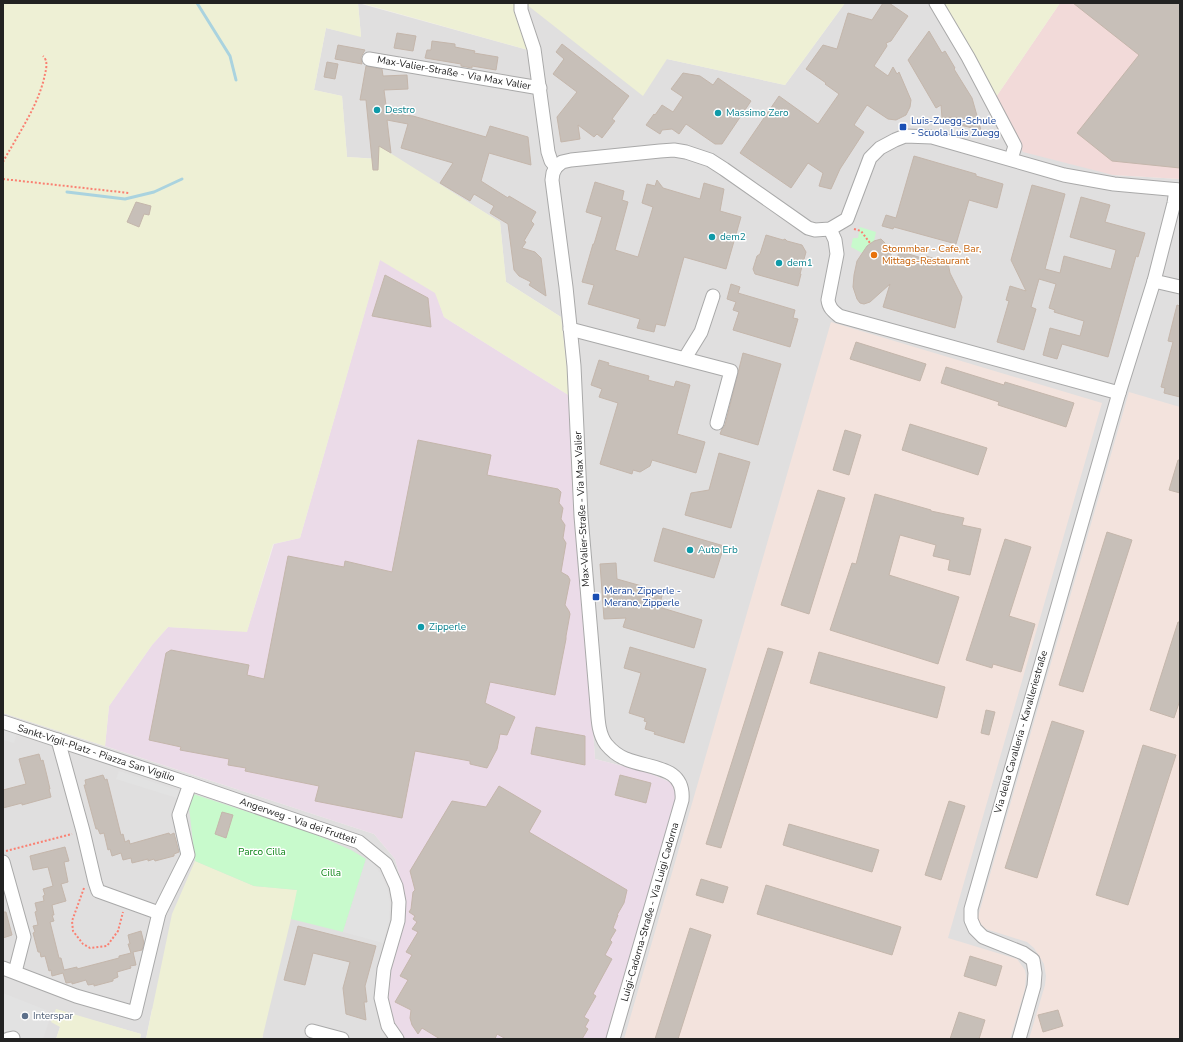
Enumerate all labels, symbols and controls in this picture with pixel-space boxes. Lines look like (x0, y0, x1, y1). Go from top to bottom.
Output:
street label: Max-Valier-Straße - Via Max Valier (376, 53, 532, 94)
place label: Destro (385, 103, 416, 117)
marker: Destro (372, 105, 382, 115)
place label: Massimo Zero (726, 106, 789, 120)
marker: Massimo Zero (713, 108, 723, 118)
place label: Luis-Zuegg-Schule - Scuola Luis Zuegg (911, 114, 1000, 140)
marker: Luis-Zuegg-Schule - Scuola Luis Zuegg (898, 122, 908, 132)
place label: dem2 (720, 230, 746, 244)
marker: dem2 (707, 232, 717, 242)
place label: Stommbar - Cafe, Bar, Mittags-Restaurant (882, 242, 981, 268)
marker: Stommbar - Cafe, Bar, Mittags-Restaurant (869, 250, 879, 260)
place label: dem1 (787, 256, 813, 270)
marker: dem1 (774, 258, 784, 268)
street label: Max-Valier-Straße - Via Max Valier (571, 430, 593, 587)
place label: Auto Erb (698, 543, 738, 557)
marker: Auto Erb (685, 545, 695, 555)
place label: Meran, Zipperle - Merano, Zipperle (604, 584, 681, 610)
marker: Meran, Zipperle - Merano, Zipperle (591, 592, 601, 602)
place label: Zipperle (429, 620, 466, 634)
marker: Zipperle (416, 622, 426, 632)
street label: Via della Cavalleria - Kavalleriestraße (991, 649, 1051, 816)
street label: Sankt-Vigil-Platz - Piazza San Vigilio (15, 721, 177, 785)
street label: Angerweg - Via dei Frutteti (238, 794, 358, 848)
street label: Luigi-Cadorna-Straße - Via Luigi Cadorna (618, 821, 682, 1003)
park label: Parco Cilla (238, 845, 286, 859)
park label: Cilla (321, 866, 341, 880)
place label: Interspar (33, 1009, 73, 1023)
marker: Interspar (20, 1011, 30, 1021)

